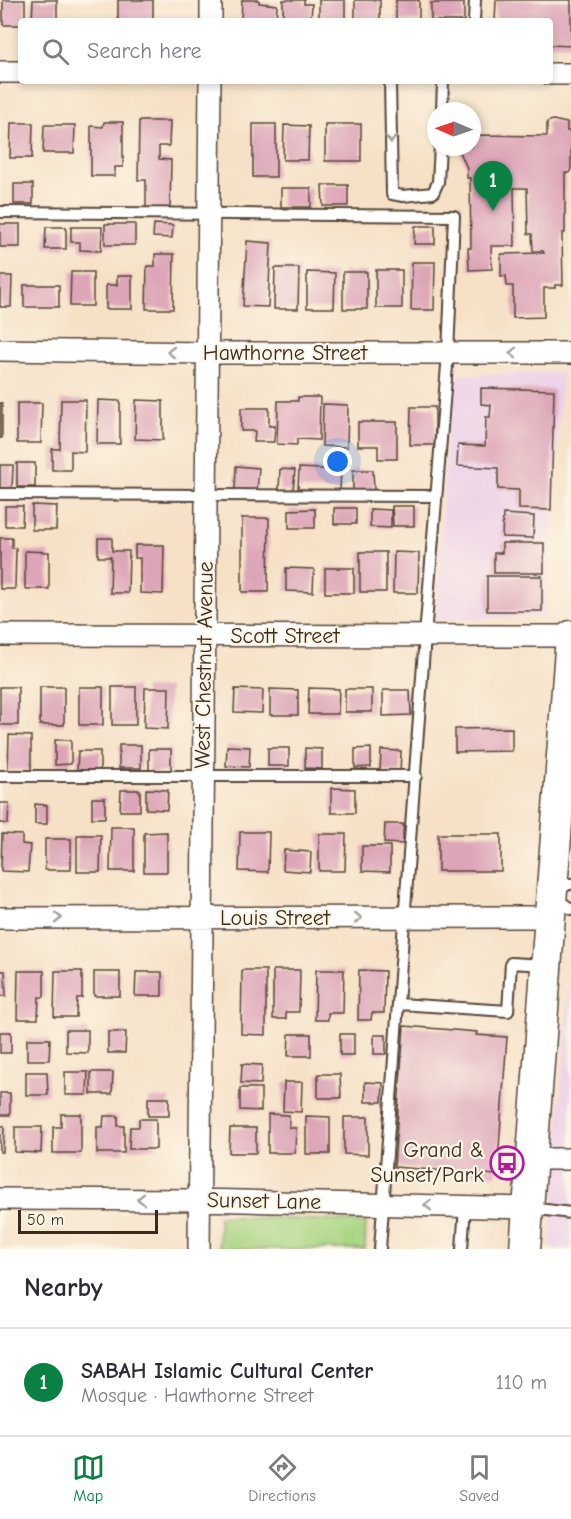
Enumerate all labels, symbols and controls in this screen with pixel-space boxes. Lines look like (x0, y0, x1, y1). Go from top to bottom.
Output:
search box (18, 18, 553, 84)
icon: search (39, 35, 72, 68)
text: Search here (87, 38, 202, 64)
north arrow (427, 102, 481, 156)
one-way arrow (385, 135, 397, 144)
pin: 1 (474, 162, 512, 211)
street label: Hawthorne Street (203, 340, 368, 366)
one-way arrow (166, 346, 175, 358)
one-way arrow (508, 347, 517, 359)
your location (323, 447, 352, 476)
street label: West Chestnut Avenue (189, 561, 219, 769)
street label: Scott Street (230, 623, 340, 649)
street label: Louis Street (220, 905, 331, 931)
one-way arrow (54, 912, 63, 924)
one-way arrow (354, 912, 363, 924)
place label: Grand & Sunset/Park (370, 1137, 484, 1188)
bus stop icon: Grand & Sunset/Park (489, 1145, 525, 1181)
street label: Sunset Lane (207, 1187, 321, 1215)
one-way arrow (136, 1193, 145, 1206)
one-way arrow (423, 1199, 432, 1212)
scale bar (18, 1207, 158, 1234)
text: 50 m (27, 1211, 64, 1229)
text: Nearby (24, 1273, 103, 1303)
text: SABAH Islamic Cultural Center (81, 1358, 373, 1384)
text: 1 (40, 1371, 47, 1394)
text: 110 m (496, 1371, 547, 1394)
text: Mosque · Hawthorne Street (81, 1384, 313, 1407)
tab: Map (72, 1451, 105, 1505)
tab: Directions (248, 1451, 316, 1505)
tab: Saved (459, 1451, 499, 1505)

